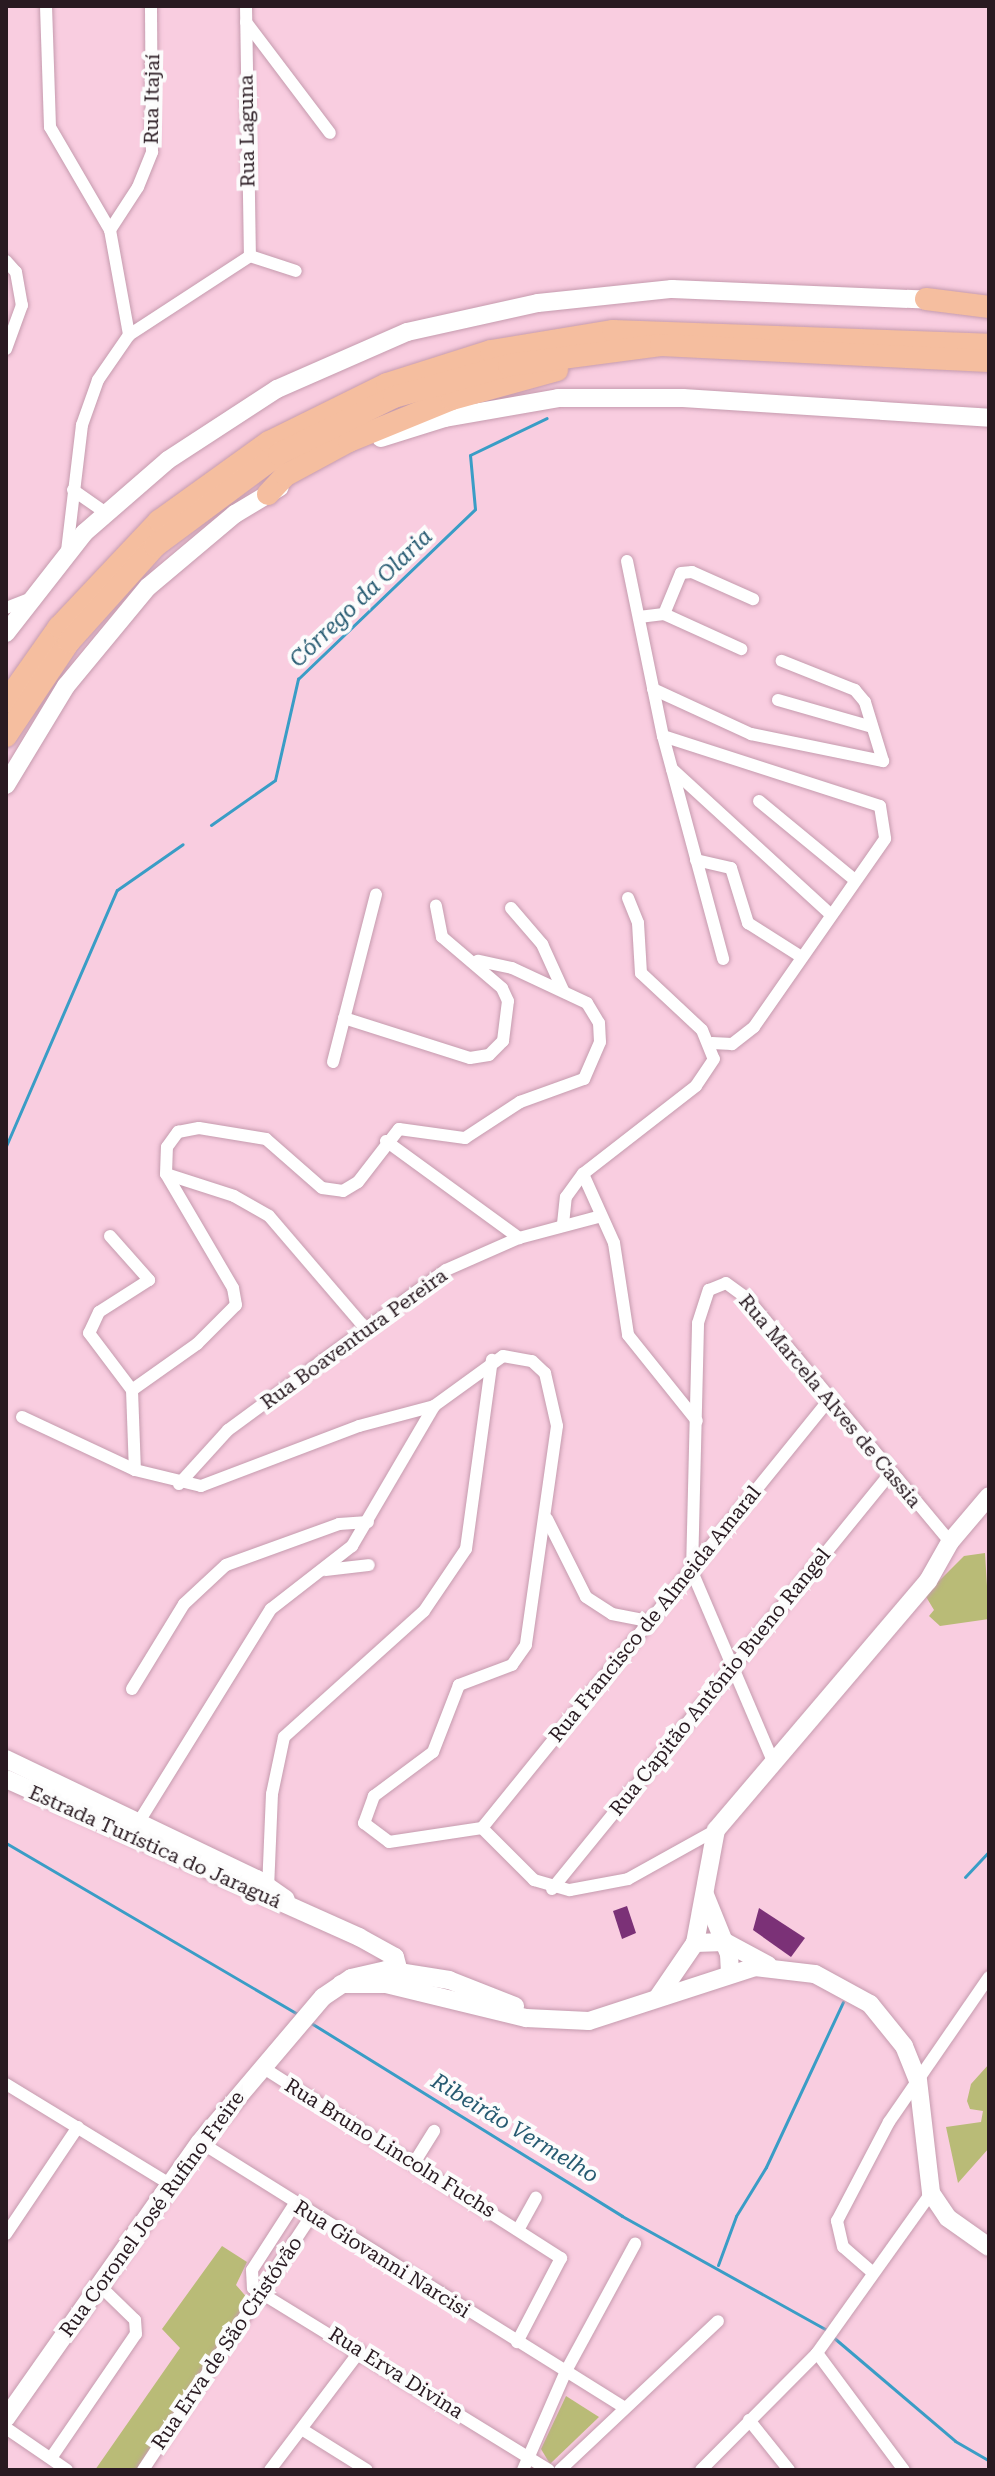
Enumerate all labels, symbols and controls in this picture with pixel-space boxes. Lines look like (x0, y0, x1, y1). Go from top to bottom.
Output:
street label: Rua Itajaí (139, 53, 165, 145)
street label: Rua Laguna (234, 74, 260, 188)
water label: Córrego da Olaria (284, 523, 438, 673)
street label: Rua Boaventura Pereira (256, 1263, 452, 1415)
street label: Rua Marcela Alves de Cassia (734, 1289, 926, 1513)
street label: Rua Francisco de Almeida Amaral (544, 1481, 766, 1747)
street label: Rua Capitão Antônio Bueno Rangel (605, 1543, 835, 1821)
street label: Estrada Turística do Jaraguá (25, 1780, 285, 1914)
water label: Ribeirão Vermelho (427, 2068, 603, 2188)
street label: Rua Bruno Lincoln Fuchs (280, 2073, 500, 2223)
street label: Rua Coronel José Rufino Freire (55, 2086, 249, 2342)
street label: Rua Giovanni Narcisi (290, 2195, 474, 2323)
street label: Rua Erva de São Cristóvão (147, 2232, 307, 2454)
street label: Rua Erva Divina (324, 2322, 468, 2424)

